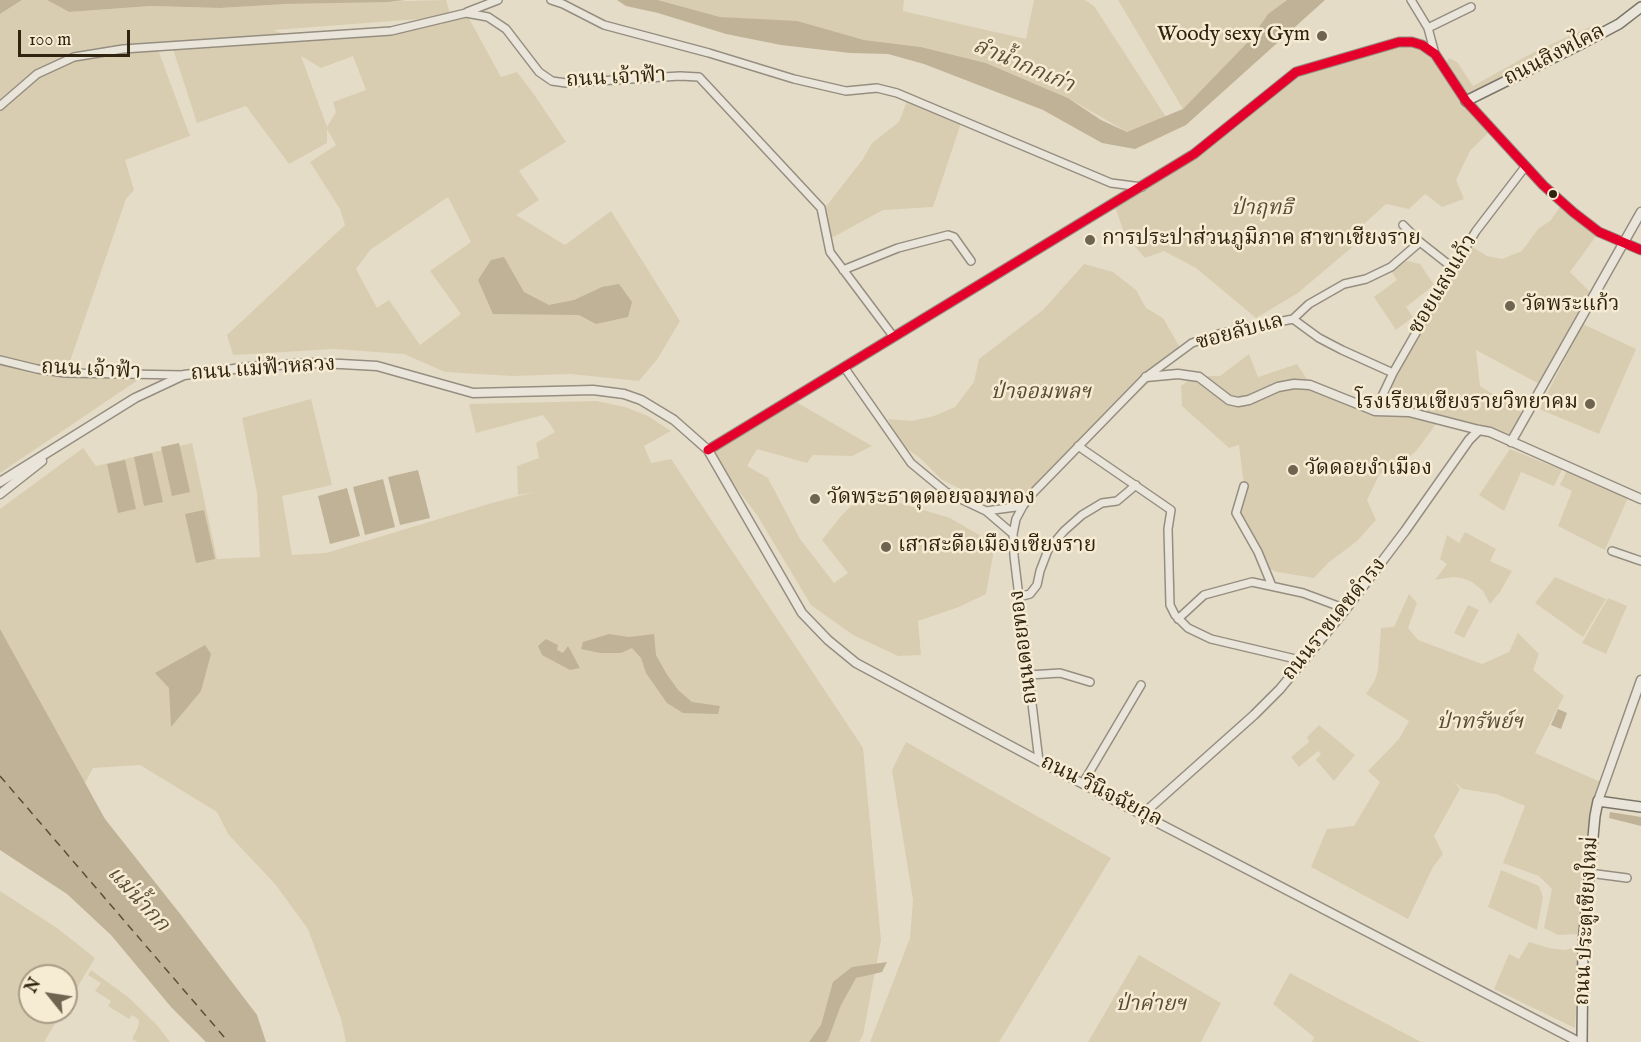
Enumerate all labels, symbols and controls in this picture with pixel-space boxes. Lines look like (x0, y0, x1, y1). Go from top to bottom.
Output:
scale bar (21, 18, 134, 56)
street label: ถนนสิงหไคล (1500, 20, 1610, 92)
place label: Woody sexy Gym (1157, 23, 1310, 49)
text: 100 m (29, 29, 71, 52)
marker: Woody sexy Gym (1315, 29, 1329, 43)
water label: ลำน้ำกกเก่า (969, 34, 1077, 100)
street label: ถนน เจ้าฟ้า (565, 64, 667, 94)
unlabelled marker (1547, 188, 1559, 200)
park label: ป่าฤทธิ (1231, 197, 1293, 223)
place label: การประปาส่วนภูมิภาค สาขาเชียงราย (1102, 227, 1421, 253)
street label: ซอยแสงแก้ว (1404, 231, 1484, 339)
marker: การประปาส่วนภูมิภาค สาขาเชียงราย (1083, 233, 1097, 247)
place label: วัดพระแก้ว (1522, 293, 1619, 319)
marker: วัดพระแก้ว (1503, 299, 1517, 313)
street label: ซอยลับแล (1194, 309, 1286, 357)
street label: ถนน แม่ฟ้าหลวง (190, 352, 336, 388)
street label: ถนน เจ้าฟ้า (40, 356, 142, 386)
park label: ป่าจอมพลฯ (991, 381, 1091, 407)
place label: โรงเรียนเชียงรายวิทยาคม (1355, 391, 1578, 417)
marker: โรงเรียนเชียงรายวิทยาคม (1583, 397, 1597, 411)
place label: วัดดอยงำเมือง (1305, 457, 1432, 483)
marker: วัดดอยงำเมือง (1286, 463, 1300, 477)
place label: วัดพระธาตุดอยจอมทอง (827, 486, 1035, 512)
marker: วัดพระธาตุดอยจอมทอง (808, 492, 822, 506)
place label: เสาสะดือเมืองเชียงราย (898, 534, 1096, 560)
marker: เสาสะดือเมืองเชียงราย (879, 540, 893, 554)
street label: ถนนราชเดชดำรง (1278, 553, 1392, 687)
street label: ถนนดอยทอง (1005, 588, 1045, 706)
park label: ป่าทรัพย์ฯ (1437, 711, 1523, 737)
street label: ถนน วินิจฉัยกุล (1036, 750, 1166, 834)
street label: ถนน ประตูเชียงใหม่ (1571, 836, 1605, 1006)
water label: แม่น้ำกก (100, 862, 174, 938)
north arrow (18, 964, 78, 1024)
text: N (22, 975, 46, 997)
park label: ป่าค่ายฯ (1116, 993, 1186, 1019)

